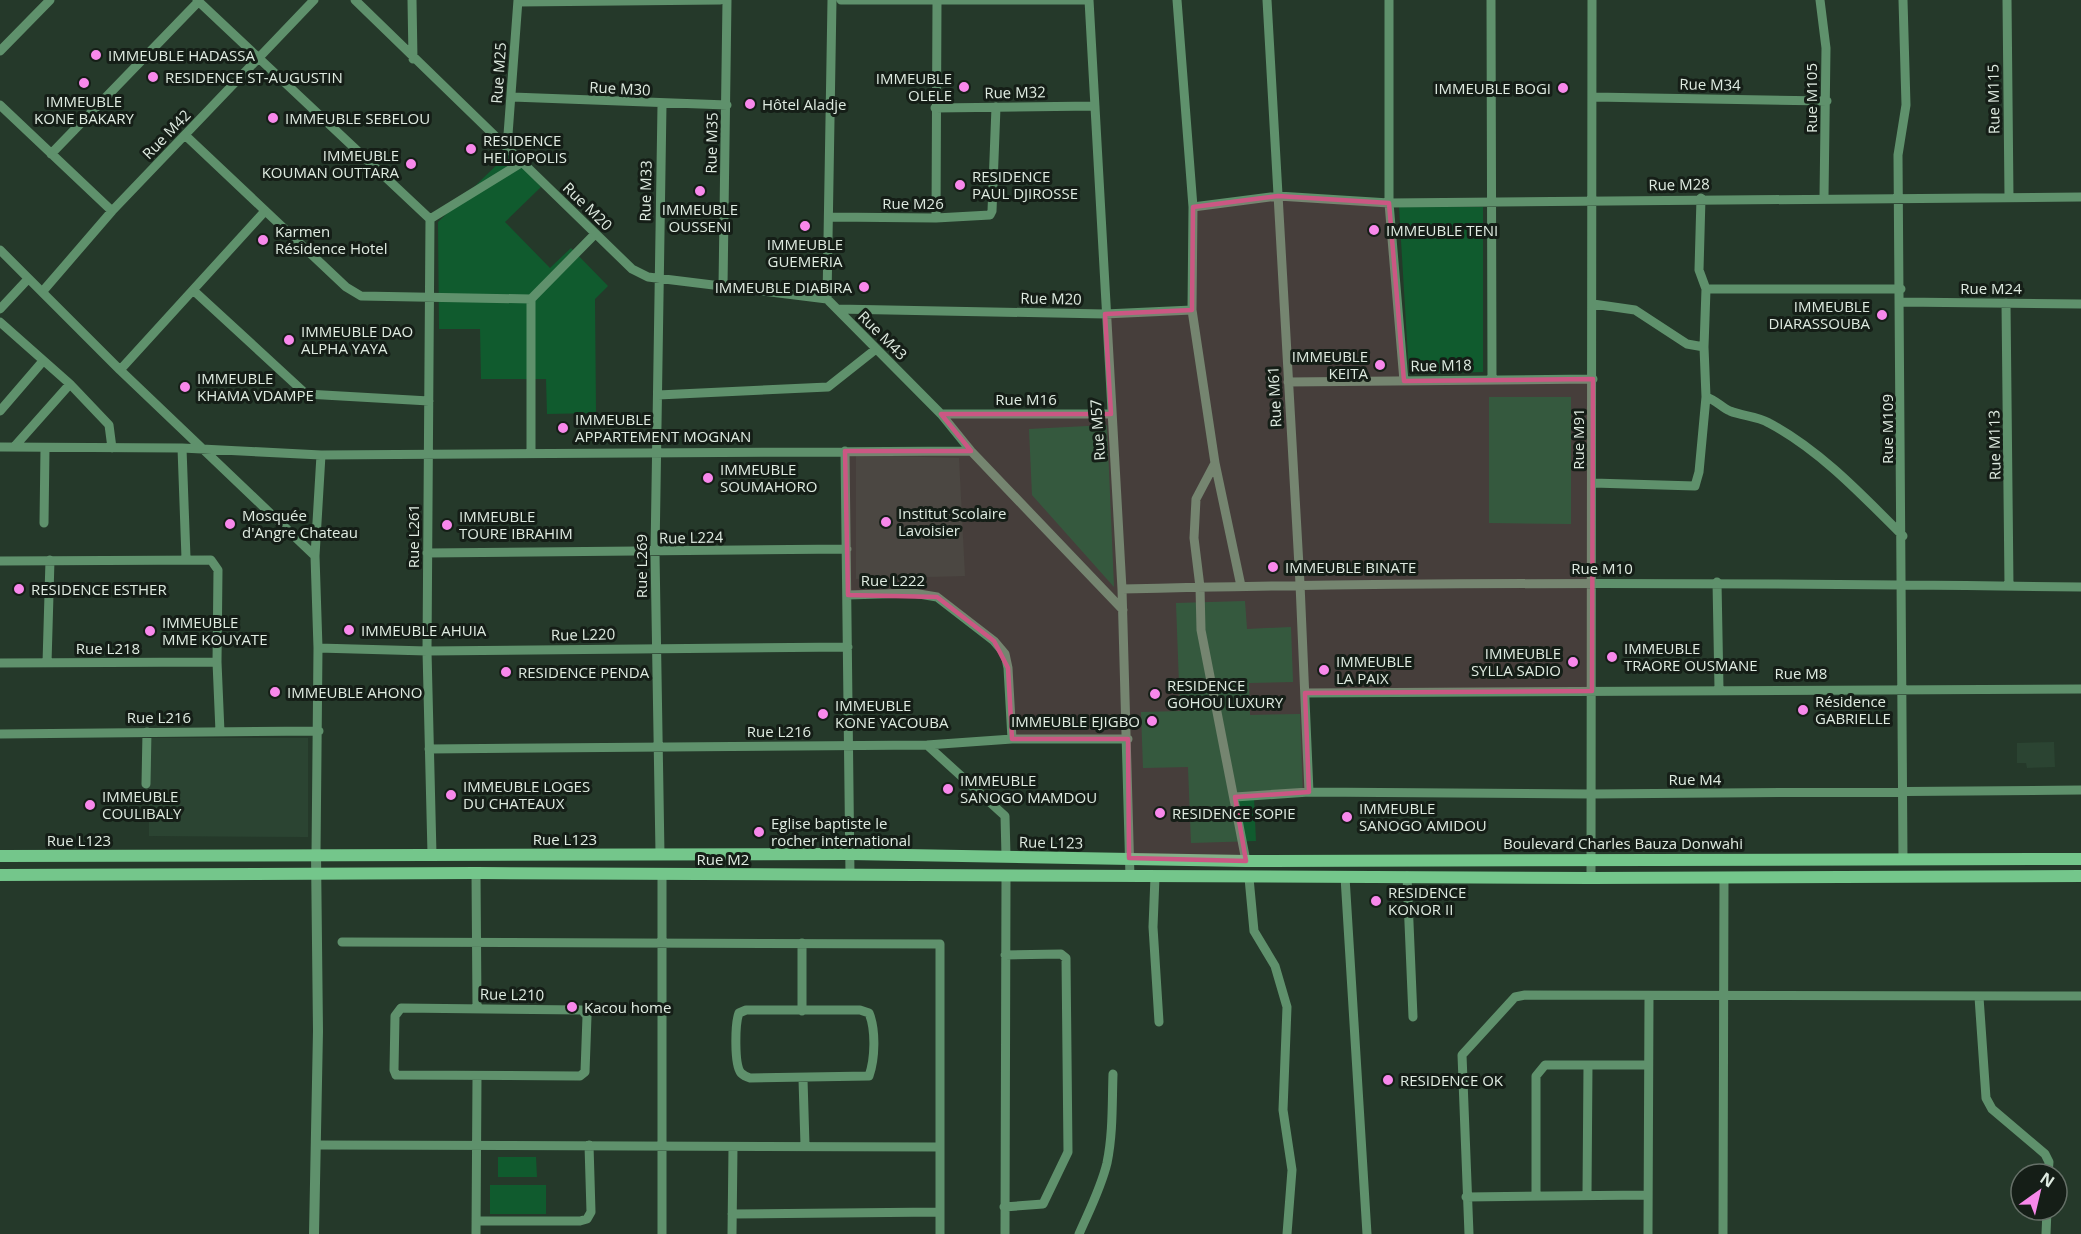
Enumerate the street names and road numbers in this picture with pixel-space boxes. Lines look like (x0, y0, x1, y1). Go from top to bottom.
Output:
street label: Rue M25 (486, 42, 510, 104)
street label: Rue M105 (1801, 63, 1821, 133)
street label: Rue M115 (1982, 64, 2004, 134)
street label: Rue M34 (1679, 73, 1741, 95)
street label: Rue M30 (589, 76, 651, 100)
street label: Rue M32 (984, 81, 1046, 103)
street label: Rue M42 (137, 105, 195, 163)
street label: Rue M35 (700, 112, 722, 174)
street label: Rue M33 (634, 160, 656, 222)
street label: Rue M28 (1648, 173, 1710, 195)
street label: Rue M20 (559, 177, 617, 235)
street label: Rue M26 (882, 193, 944, 213)
street label: Rue M24 (1960, 278, 2022, 298)
street label: Rue M20 (1020, 287, 1082, 309)
street label: Rue M43 (854, 306, 912, 364)
street label: Rue M18 (1410, 354, 1472, 376)
street label: Rue M61 (1262, 366, 1286, 428)
street label: Rue M16 (995, 389, 1057, 409)
street label: Rue M109 (1877, 394, 1897, 464)
street label: Rue M57 (1085, 399, 1109, 461)
street label: Rue M91 (1568, 408, 1588, 470)
street label: Rue M113 (1983, 410, 2005, 480)
street label: Rue L261 (403, 504, 423, 568)
street label: Rue L224 (659, 526, 724, 548)
street label: Rue L269 (631, 534, 651, 598)
street label: Rue M10 (1571, 558, 1633, 578)
street label: Rue L222 (861, 570, 925, 590)
street label: Rue L220 (551, 623, 615, 645)
street label: Rue L218 (76, 638, 140, 658)
street label: Rue M8 (1775, 663, 1827, 683)
street label: Rue L216 (127, 707, 191, 727)
street label: Rue L216 (747, 721, 811, 741)
street label: Rue M4 (1669, 769, 1722, 789)
street label: Rue L123 (533, 829, 597, 849)
street label: Rue L123 (47, 830, 111, 850)
street label: Rue L123 (1019, 831, 1083, 853)
street label: Boulevard Charles Bauza Donwahi (1503, 833, 1743, 853)
street label: Rue M2 (697, 849, 749, 869)
street label: Rue L210 (480, 983, 544, 1005)

